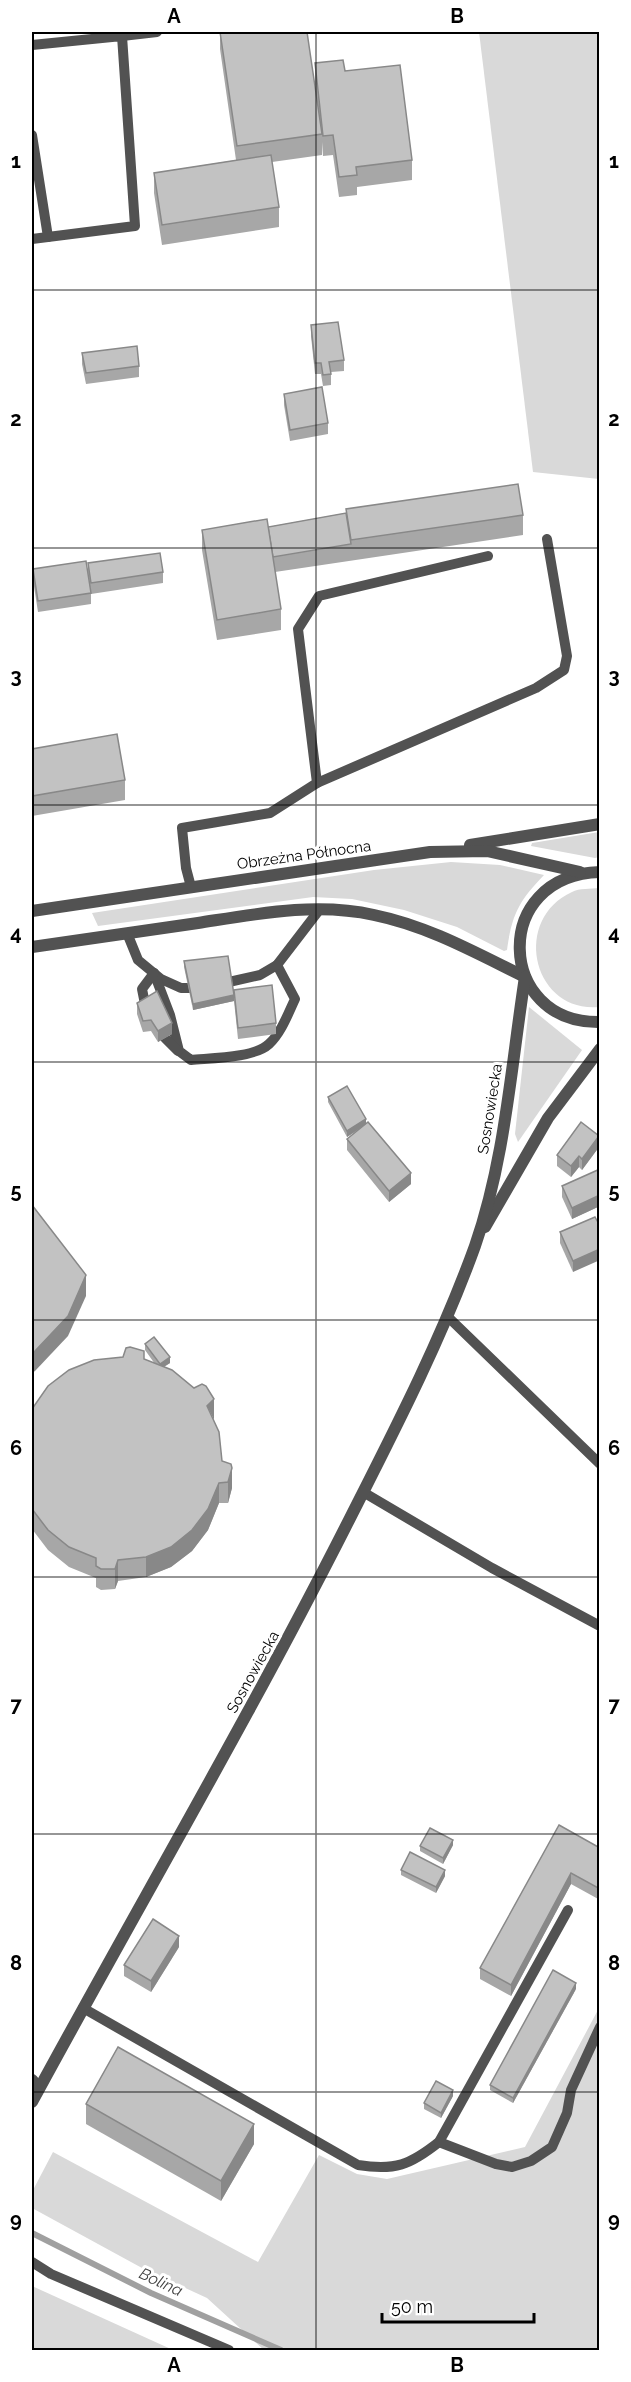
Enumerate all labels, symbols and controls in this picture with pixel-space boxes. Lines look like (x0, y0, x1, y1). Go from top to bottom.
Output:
text: A (167, 4, 181, 28)
text: B (450, 4, 464, 28)
text: 1 (11, 149, 21, 173)
text: 1 (609, 149, 619, 173)
text: 2 (10, 407, 22, 431)
text: 2 (608, 407, 620, 431)
text: 3 (10, 664, 22, 688)
text: 3 (608, 664, 620, 688)
street label: Obrzeżna Północna (236, 837, 372, 873)
text: 4 (10, 921, 22, 945)
text: 4 (608, 921, 620, 945)
street label: Sosnowiecka (474, 1063, 506, 1155)
text: 5 (10, 1179, 22, 1203)
text: 5 (608, 1179, 620, 1203)
text: 6 (10, 1436, 22, 1460)
text: 6 (608, 1436, 620, 1460)
street label: Sosnowiecka (223, 1628, 283, 1716)
text: 7 (10, 1693, 22, 1717)
text: 7 (608, 1693, 620, 1717)
text: 8 (10, 1951, 22, 1975)
text: 8 (608, 1951, 620, 1975)
text: 9 (10, 2208, 22, 2232)
text: 9 (608, 2208, 620, 2232)
water label: Bolina (136, 2264, 186, 2300)
scale bar (382, 2286, 534, 2324)
text: 50 m (391, 2296, 433, 2317)
text: A (167, 2353, 181, 2377)
text: B (450, 2353, 464, 2377)

